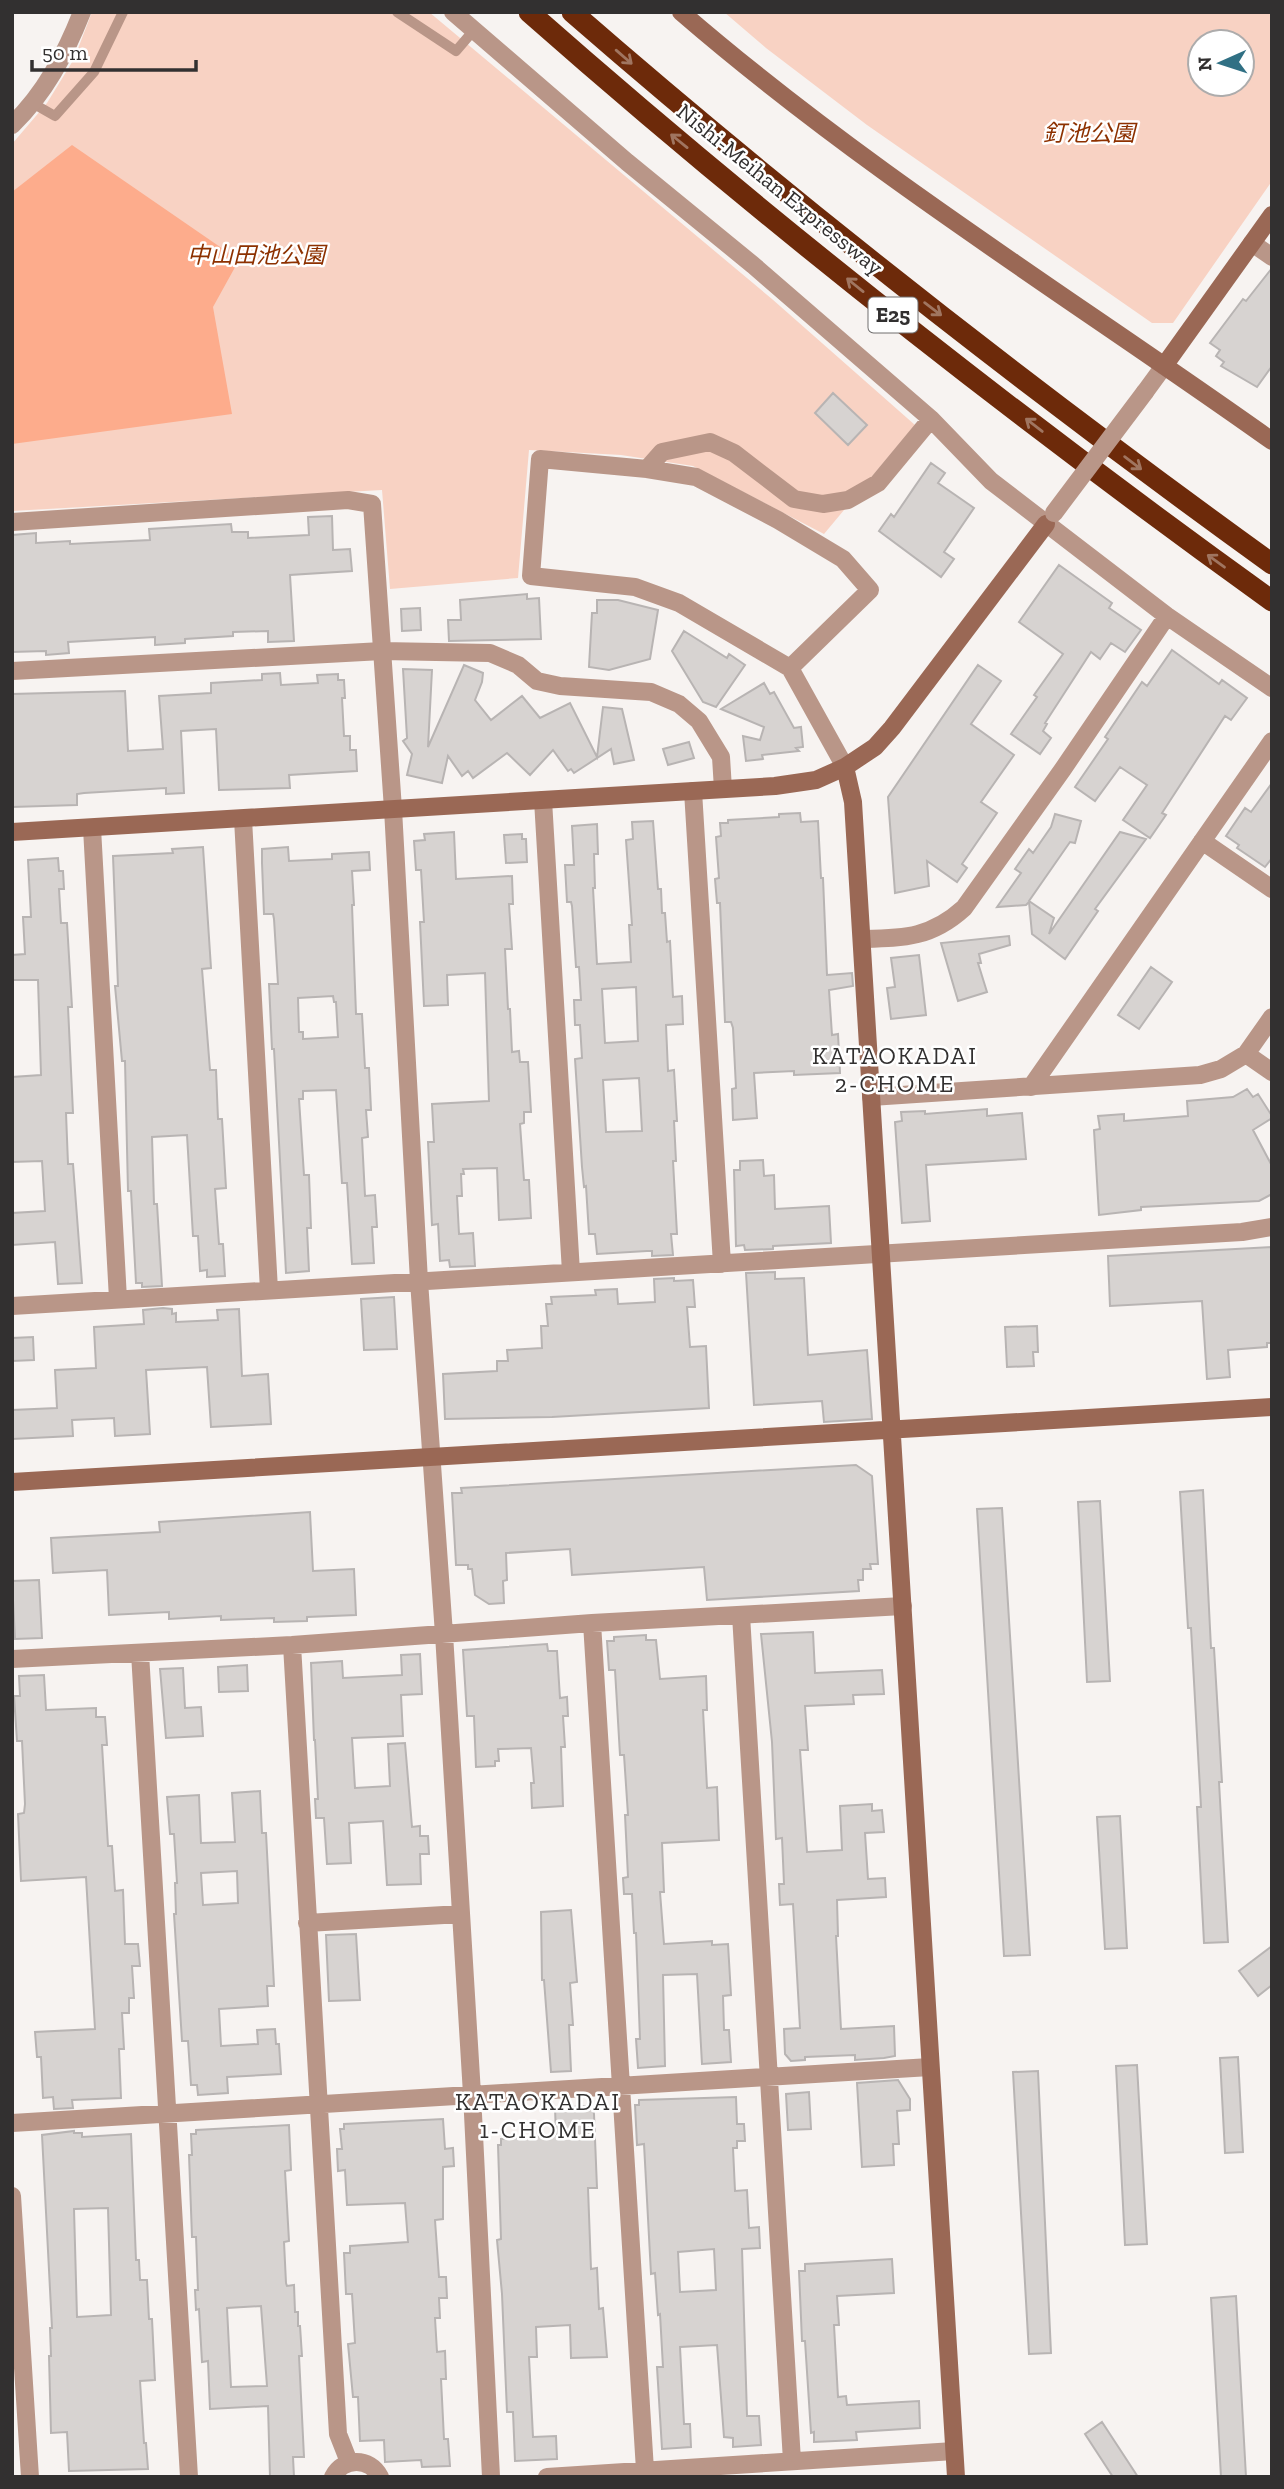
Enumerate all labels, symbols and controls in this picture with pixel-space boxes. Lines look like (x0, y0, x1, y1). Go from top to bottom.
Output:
scale bar (32, 28, 196, 72)
north arrow (1186, 28, 1256, 98)
text: 50 m (42, 40, 88, 65)
one-way arrow (615, 49, 633, 65)
text: N (1193, 56, 1216, 72)
street label: Nishi-Meihan Expressway (671, 97, 889, 281)
park label: 釘池公園 (1043, 119, 1138, 147)
one-way arrow (670, 133, 688, 148)
park label: 中山田池公園 (187, 241, 328, 269)
one-way arrow (846, 277, 864, 293)
road number: E25 (868, 298, 917, 332)
one-way arrow (923, 302, 942, 317)
one-way arrow (1026, 417, 1044, 432)
one-way arrow (1123, 455, 1142, 470)
one-way arrow (1207, 554, 1226, 568)
district label: KATAOKADAI 2-CHOME (812, 1041, 978, 1098)
district label: KATAOKADAI 1-CHOME (455, 2087, 621, 2144)

